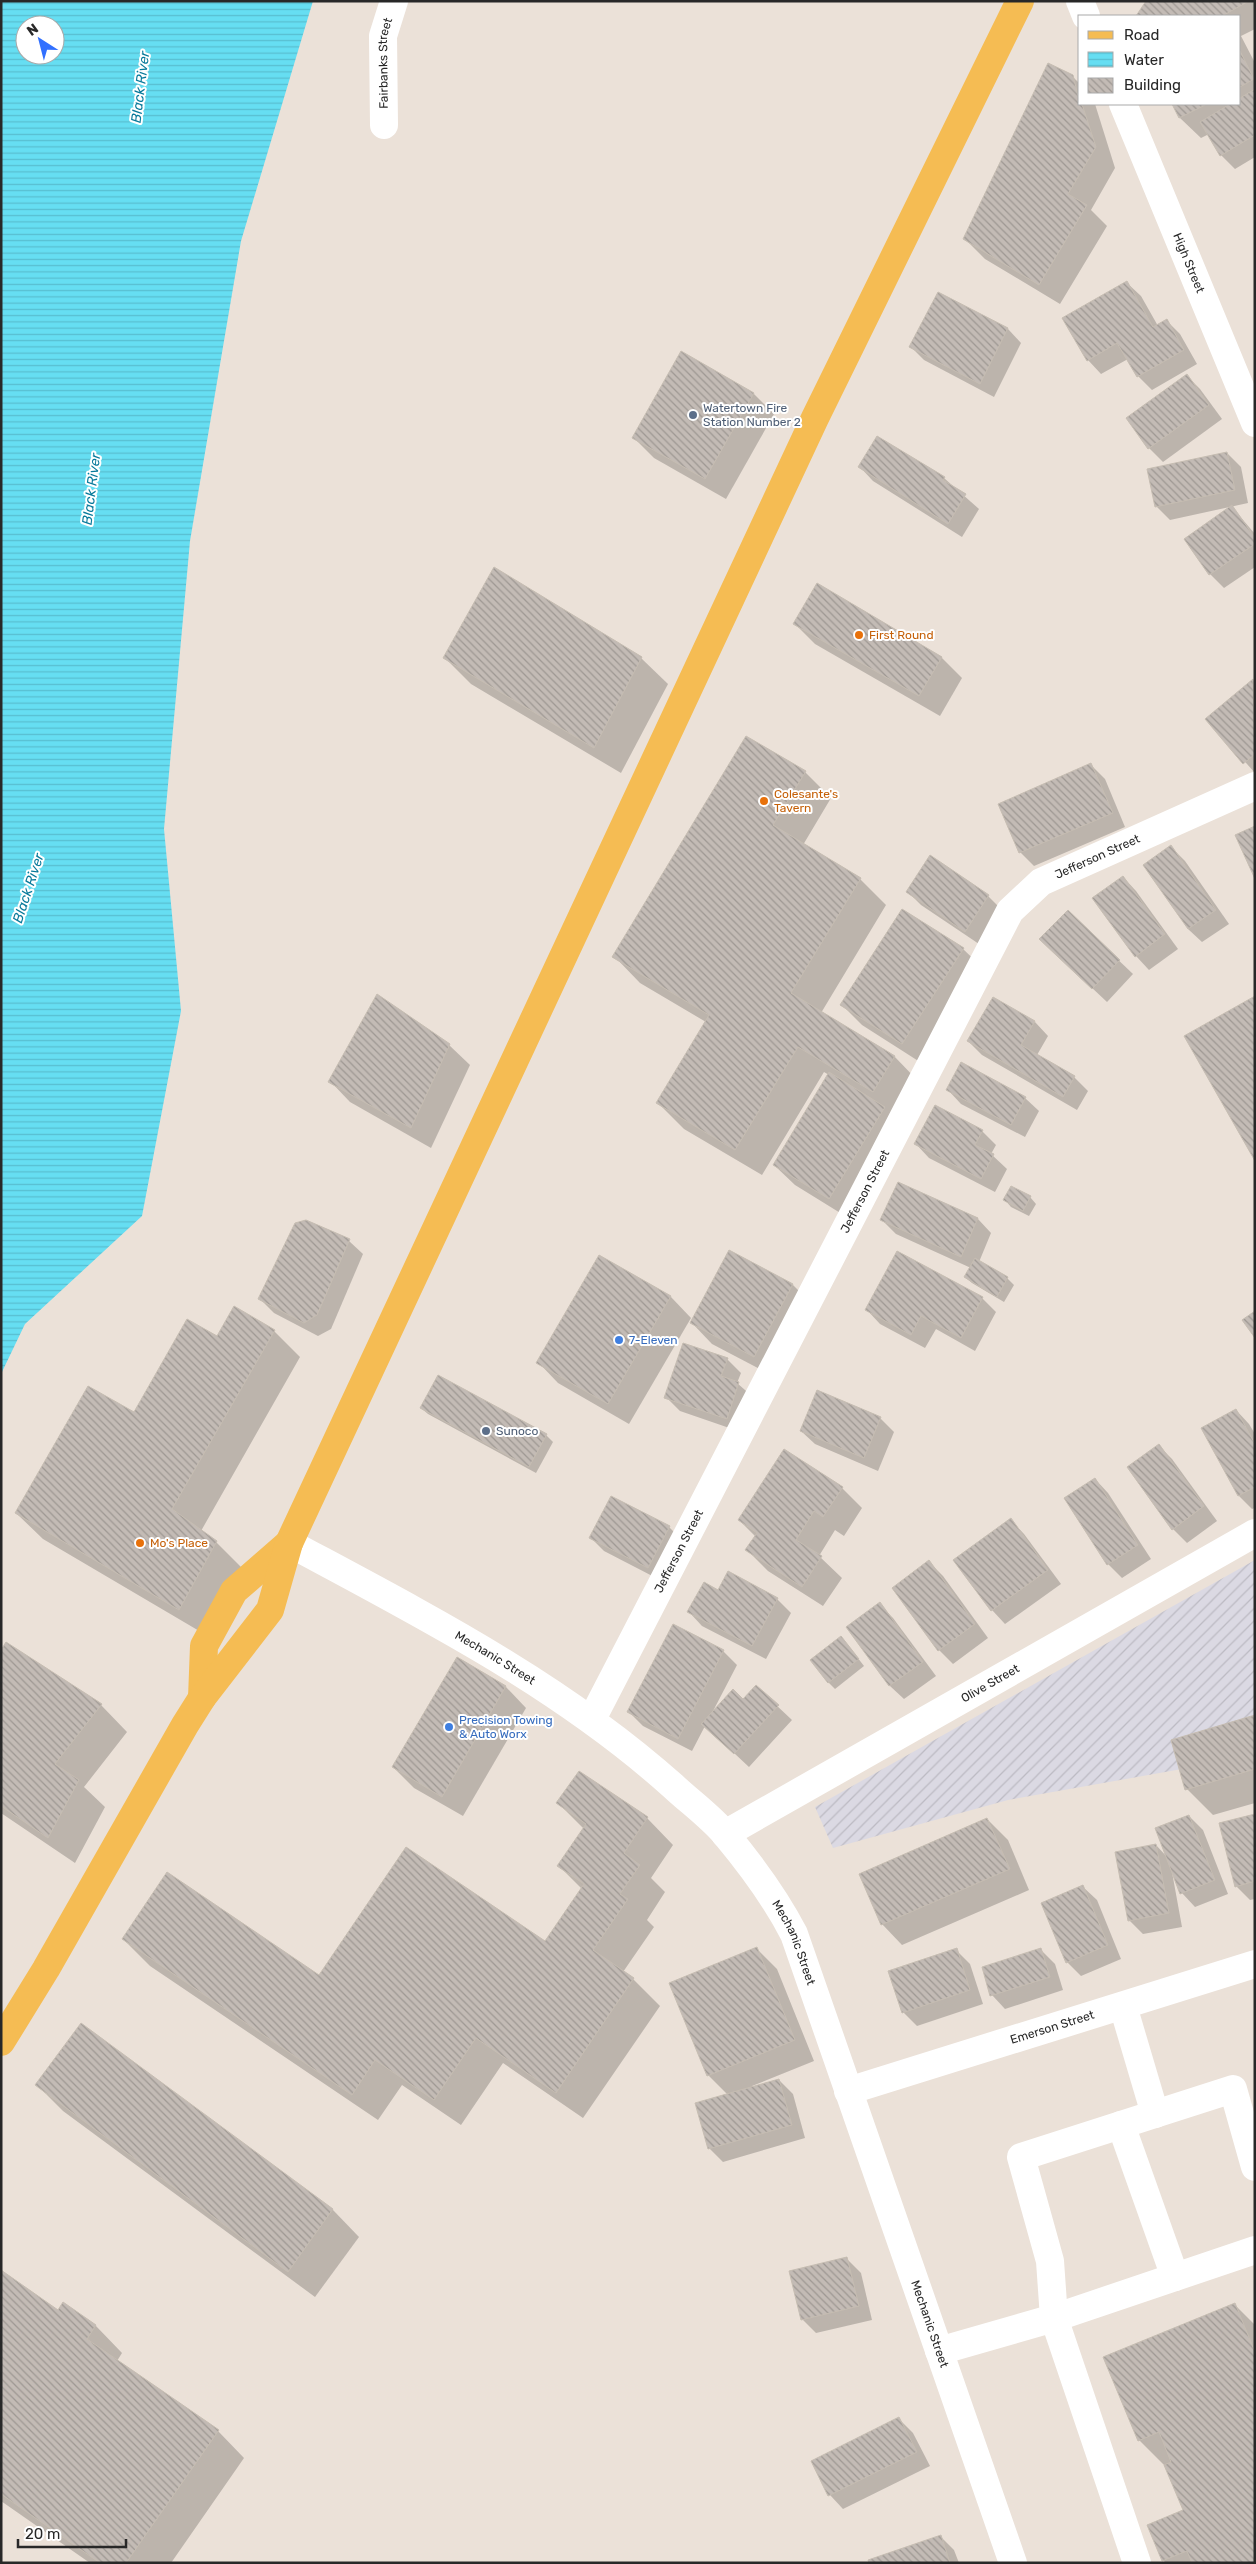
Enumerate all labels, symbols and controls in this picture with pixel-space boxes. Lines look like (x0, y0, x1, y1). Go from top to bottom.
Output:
north arrow (15, 15, 65, 65)
legend (1078, 15, 1241, 105)
street label: Fairbanks Street (376, 16, 395, 109)
text: N (24, 20, 42, 40)
text: Road (1124, 26, 1160, 44)
water label: Black River (128, 49, 153, 124)
text: Water (1124, 51, 1164, 69)
text: Building (1124, 76, 1181, 94)
street label: High Street (1170, 231, 1208, 295)
place label: Watertown Fire Station Number 2 (703, 401, 801, 429)
marker: Watertown Fire Station Number 2 (687, 409, 699, 421)
water label: Black River (79, 451, 104, 526)
place label: First Round (869, 628, 934, 642)
marker: First Round (853, 629, 865, 641)
place label: Colesante's Tavern (774, 787, 838, 815)
marker: Colesante's Tavern (758, 795, 770, 807)
street label: Jefferson Street (1053, 831, 1142, 882)
water label: Black River (9, 850, 48, 925)
street label: Jefferson Street (838, 1147, 892, 1235)
place label: 7-Eleven (629, 1333, 678, 1347)
marker: 7-Eleven (613, 1334, 625, 1346)
place label: Sunoco (496, 1424, 538, 1438)
marker: Sunoco (480, 1425, 492, 1437)
street label: Jefferson Street (652, 1507, 706, 1595)
place label: Mo's Place (150, 1536, 208, 1550)
marker: Mo's Place (134, 1537, 146, 1549)
street label: Mechanic Street (453, 1628, 538, 1688)
street label: Olive Street (959, 1661, 1022, 1705)
place label: Precision Towing & Auto Worx (459, 1713, 553, 1741)
marker: Precision Towing & Auto Worx (443, 1721, 455, 1733)
street label: Mechanic Street (769, 1898, 818, 1987)
street label: Emerson Street (1009, 2007, 1096, 2047)
street label: Mechanic Street (908, 2278, 951, 2370)
scale bar (18, 2516, 125, 2548)
text: 20 m (25, 2525, 60, 2543)

